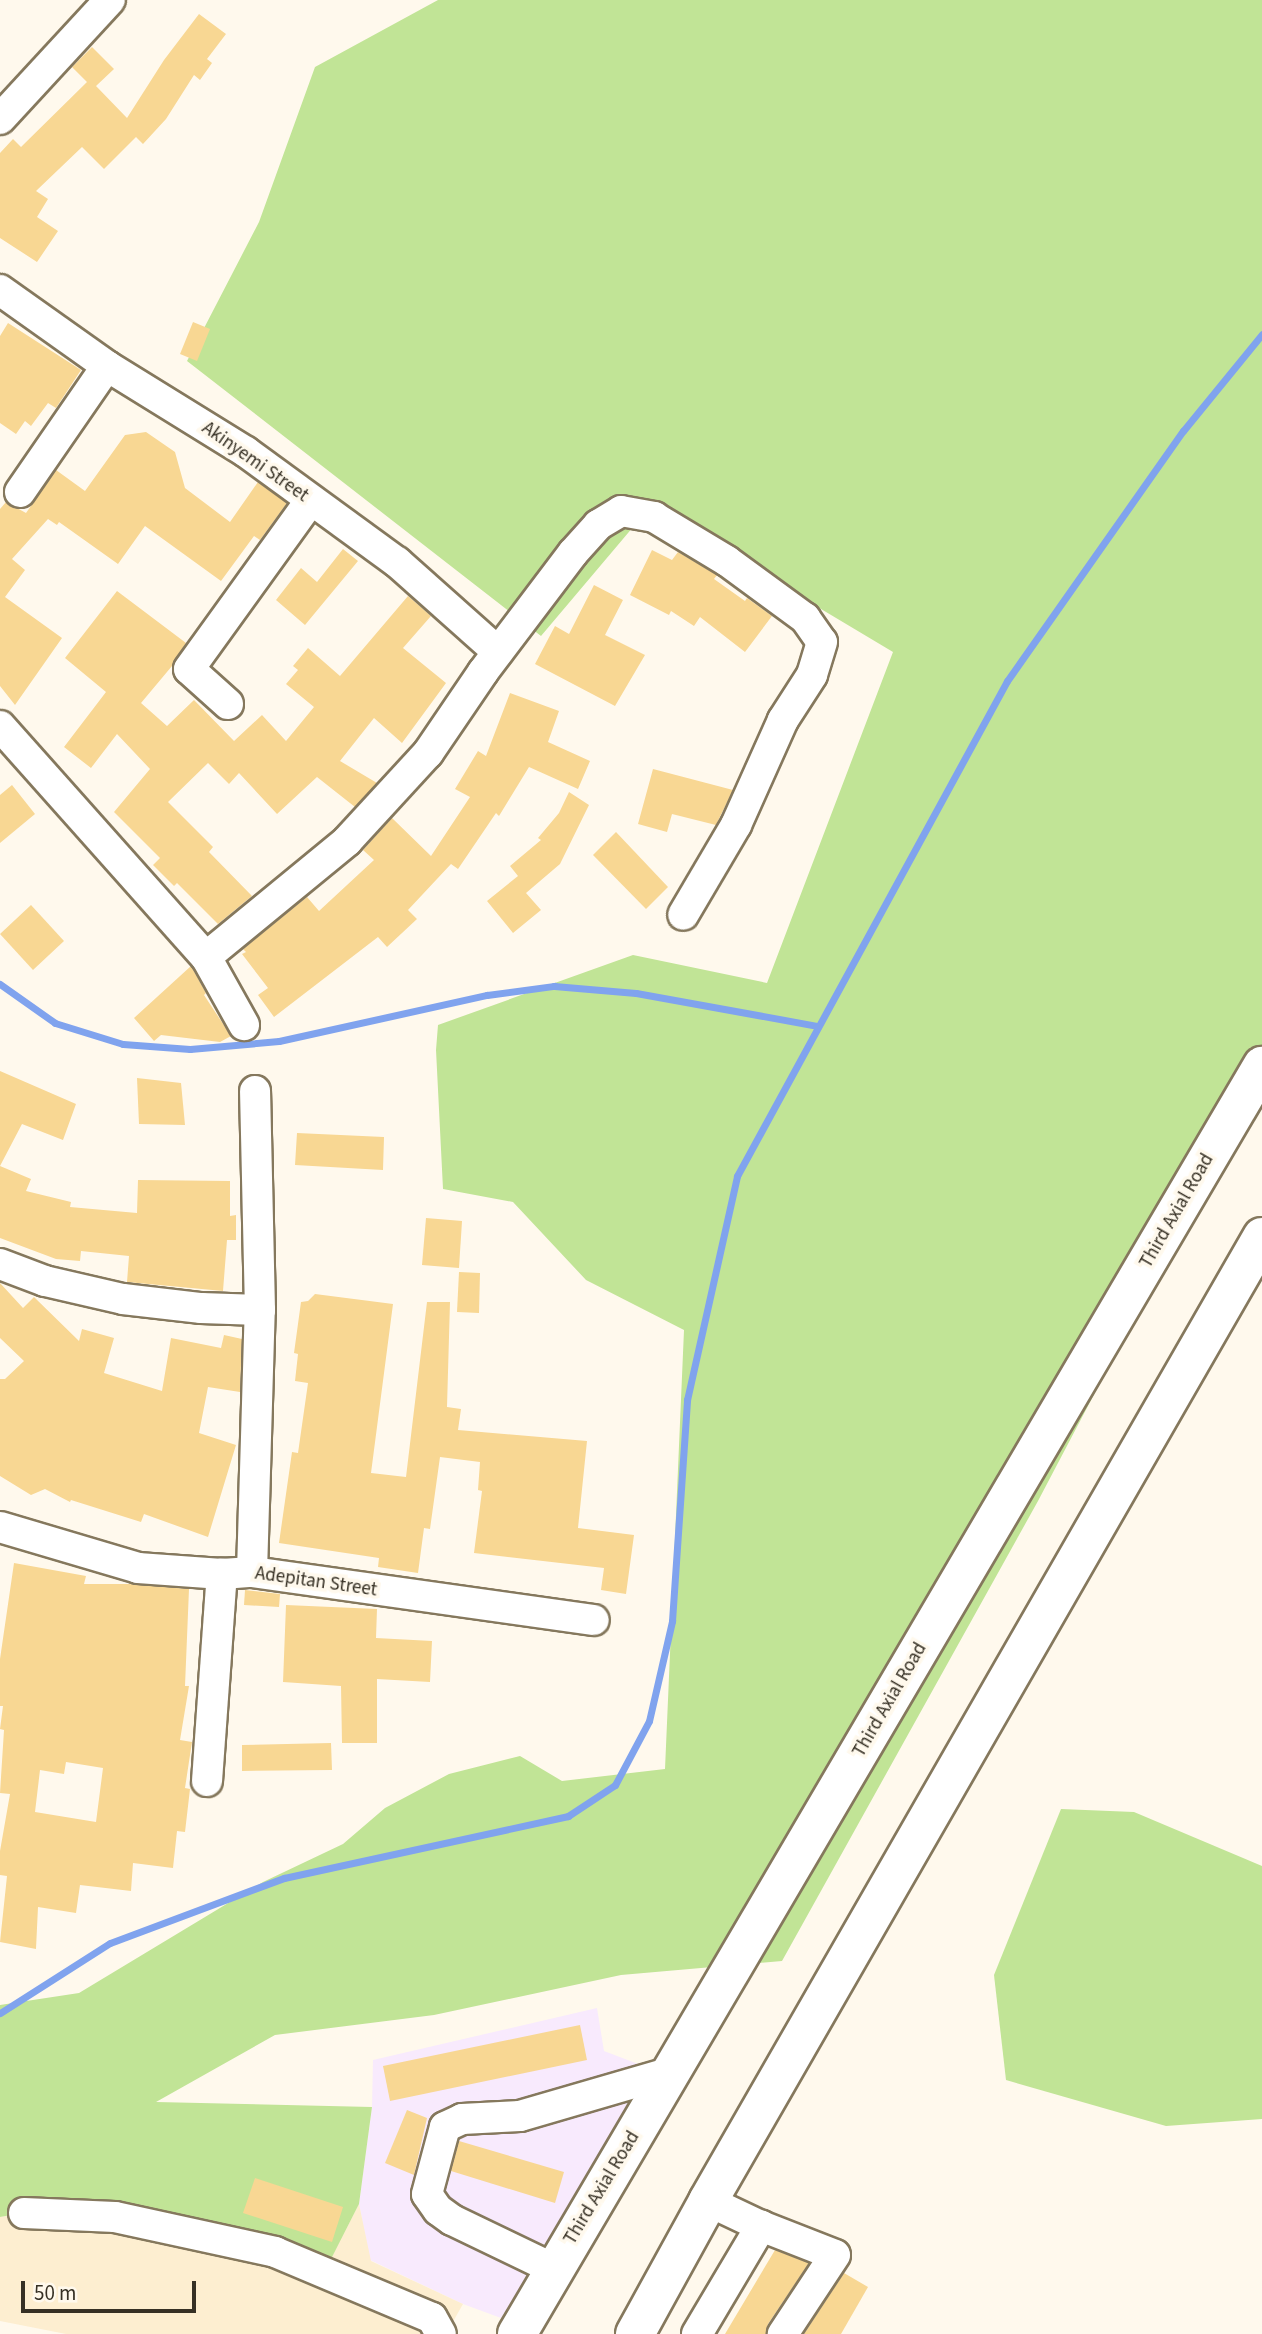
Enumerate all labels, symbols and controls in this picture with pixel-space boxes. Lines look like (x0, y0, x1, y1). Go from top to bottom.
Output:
street label: Akinyemi Street (197, 417, 313, 507)
street label: Third Axial Road (1135, 1150, 1219, 1272)
street label: Adepitan Street (254, 1562, 378, 1602)
street label: Third Axial Road (848, 1639, 932, 1761)
street label: Third Axial Road (559, 2127, 645, 2249)
scale bar (24, 2268, 200, 2312)
text: 50 m (34, 2278, 76, 2308)

